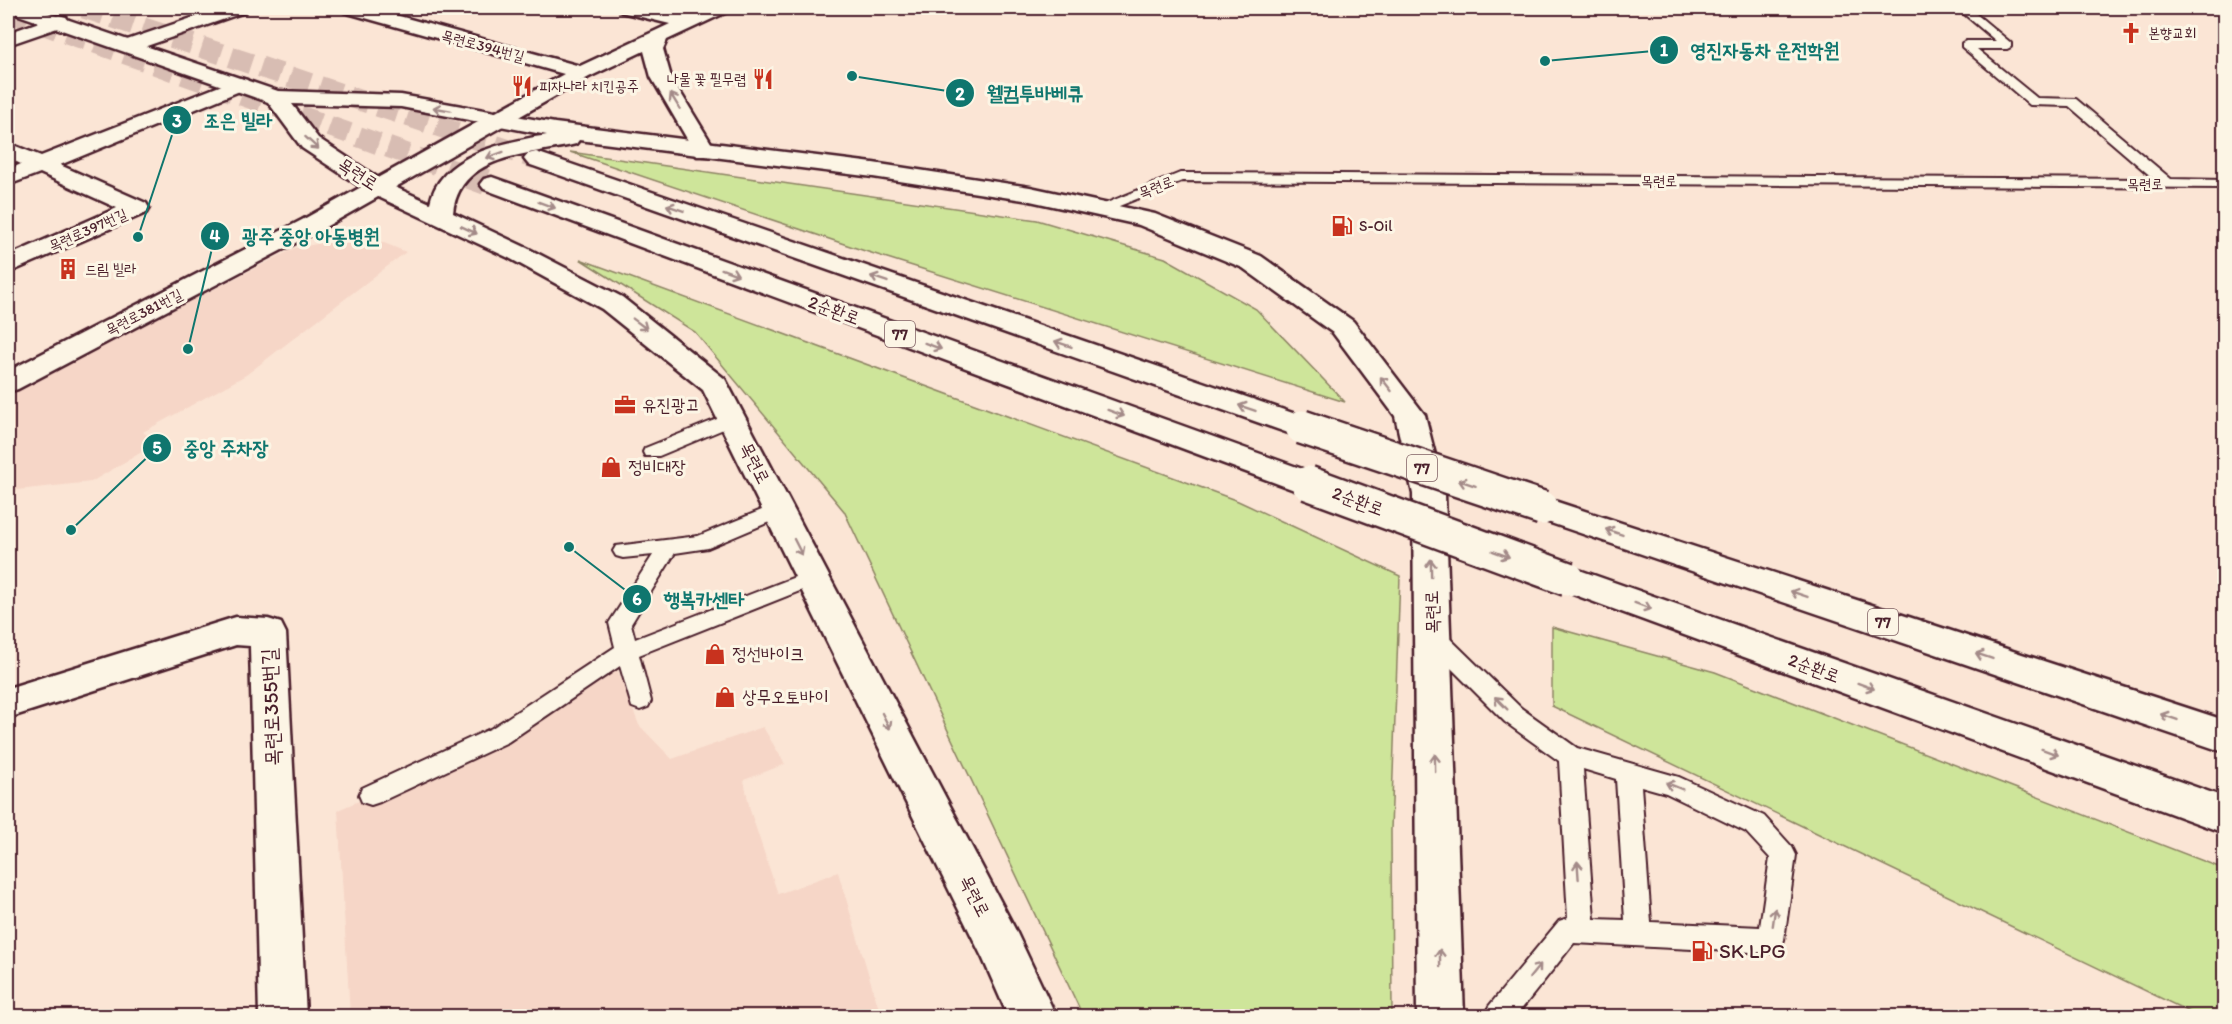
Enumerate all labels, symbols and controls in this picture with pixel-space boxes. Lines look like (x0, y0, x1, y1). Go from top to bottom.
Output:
church icon: 본향교회 (2119, 21, 2143, 45)
place label: 본향교회 (2148, 24, 2196, 42)
street label: 목련로394번길 (439, 26, 527, 66)
callout: 영진자동차 운전학원 (1649, 31, 1852, 69)
text: 영진자동차 운전학원 (1690, 38, 1840, 62)
text: 1 (1660, 39, 1669, 61)
restaurant icon: 나물 꽃 필무렵 (751, 67, 775, 91)
place label: 나물 꽃 필무렵 (667, 70, 746, 88)
restaurant icon: 피자나라 치킨공주 (510, 74, 534, 98)
callout: 웰컴투바베큐 (945, 74, 1095, 112)
place label: 피자나라 치킨공주 (539, 77, 639, 95)
text: 웰컴투바베큐 (987, 81, 1083, 105)
text: 2 (955, 83, 965, 105)
one-way arrow (669, 93, 681, 110)
callout: 조은 빌라 (162, 101, 285, 139)
one-way arrow (433, 103, 452, 114)
text: 조은 빌라 (204, 108, 273, 132)
text: 3 (172, 110, 182, 132)
one-way arrow (305, 136, 320, 150)
one-way arrow (486, 151, 505, 162)
street label: 목련로 (334, 153, 382, 195)
street label: 목련로 (1136, 172, 1176, 202)
street label: 목련로 (1641, 172, 1677, 190)
street label: 목련로 (2127, 175, 2163, 193)
one-way arrow (537, 200, 555, 211)
one-way arrow (666, 201, 685, 212)
street label: 목련로397번길 (46, 205, 130, 255)
fuel station icon: S-Oil (1330, 214, 1354, 238)
callout: 광주 중앙 아동병원 (200, 217, 391, 255)
place label: S-Oil (1359, 217, 1393, 235)
text: 광주 중앙 아동병원 (242, 224, 380, 248)
one-way arrow (460, 224, 478, 236)
text: 4 (210, 225, 221, 247)
building icon: 드림 빌라 (56, 257, 80, 281)
place label: 드림 빌라 (85, 260, 137, 278)
one-way arrow (720, 267, 739, 278)
one-way arrow (870, 273, 889, 284)
street label: 목련로381번길 (103, 285, 185, 339)
street label: 2순환로 (805, 291, 863, 329)
one-way arrow (631, 317, 647, 330)
road number: 77 (885, 321, 915, 347)
one-way arrow (1054, 337, 1073, 348)
one-way arrow (923, 341, 941, 352)
one-way arrow (1380, 376, 1393, 392)
office icon: 유진광고 (613, 393, 637, 417)
place label: 유진광고 (642, 394, 700, 416)
one-way arrow (1238, 402, 1257, 413)
one-way arrow (1106, 408, 1125, 419)
callout: 중앙 주차장 (142, 429, 281, 467)
text: 중앙 주차장 (184, 436, 268, 460)
text: 5 (152, 437, 162, 459)
street label: 목련로 (735, 439, 775, 487)
shop icon: 정비대장 (599, 455, 623, 479)
road number: 77 (1407, 455, 1437, 481)
place label: 정비대장 (628, 456, 686, 478)
one-way arrow (1458, 476, 1477, 487)
street label: 2순환로 (1329, 482, 1387, 520)
one-way arrow (1605, 525, 1624, 536)
one-way arrow (792, 538, 804, 556)
one-way arrow (1491, 549, 1510, 560)
one-way arrow (1425, 559, 1437, 579)
callout: 행복카센타 (622, 580, 756, 618)
text: 행복카센타 (663, 587, 745, 611)
one-way arrow (1790, 587, 1809, 598)
text: 6 (632, 588, 642, 610)
street label: 목련로 (1421, 590, 1443, 634)
one-way arrow (1633, 601, 1652, 612)
road number: 77 (1868, 609, 1898, 635)
shop icon: 정선바이크 (703, 642, 727, 666)
place label: 정선바이크 (732, 643, 804, 665)
street label: 목련로355번길 (256, 648, 285, 766)
street label: 2순환로 (1785, 649, 1843, 687)
one-way arrow (1975, 649, 1994, 660)
one-way arrow (1856, 682, 1875, 693)
shop icon: 상무오토바이 (713, 685, 737, 709)
place label: 상무오토바이 (742, 686, 829, 708)
one-way arrow (1494, 696, 1509, 711)
one-way arrow (2160, 711, 2179, 722)
one-way arrow (880, 712, 892, 729)
one-way arrow (2040, 748, 2058, 759)
one-way arrow (1430, 754, 1441, 774)
one-way arrow (1665, 780, 1683, 791)
one-way arrow (1572, 861, 1583, 881)
street label: 목련로 (955, 872, 995, 920)
one-way arrow (1769, 908, 1780, 928)
place label: SK LPG (1719, 938, 1786, 963)
fuel station icon: SK LPG (1690, 939, 1714, 963)
one-way arrow (1434, 949, 1446, 969)
one-way arrow (1528, 963, 1541, 979)

